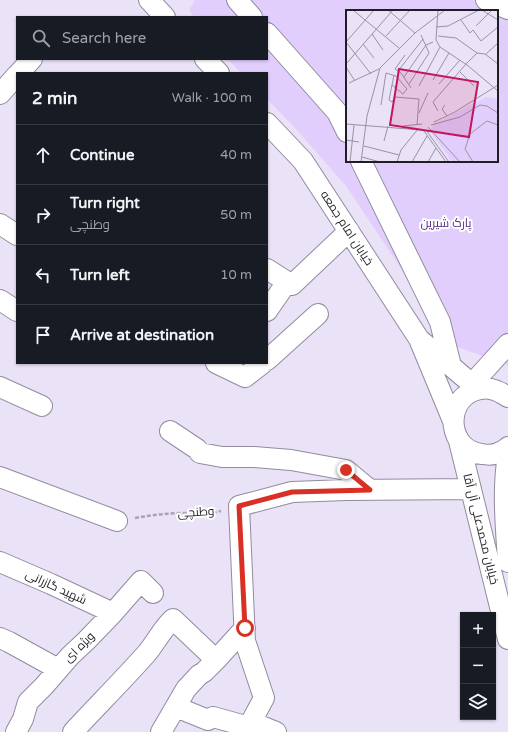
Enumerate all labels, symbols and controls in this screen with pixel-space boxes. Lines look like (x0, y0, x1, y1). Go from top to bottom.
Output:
inset map (346, 10, 498, 162)
search box (16, 16, 268, 60)
icon: search (30, 27, 52, 49)
text: Search here (62, 29, 146, 47)
text: 2 min (32, 88, 77, 109)
text: Walk · 100 m (172, 90, 252, 106)
icon: ahead (32, 144, 54, 166)
text: Continue (70, 146, 134, 164)
text: 40 m (220, 147, 252, 163)
street label: خیابان امام جمعه (317, 188, 376, 268)
text: Turn right (70, 194, 140, 212)
icon: right (32, 204, 54, 226)
text: 50 m (220, 207, 252, 223)
park label: پارک شیرین (420, 216, 472, 232)
text: وطنچی (70, 217, 110, 233)
icon: left (32, 264, 54, 286)
text: Turn left (70, 266, 130, 284)
text: 10 m (220, 267, 252, 283)
icon: arrive (32, 324, 54, 346)
text: Arrive at destination (70, 326, 214, 344)
route end (337, 461, 355, 479)
street label: خیابان محمدعلی آل آقا (460, 472, 502, 586)
street label: وطنچی (177, 504, 215, 522)
street label: شهید گازرانی (23, 567, 89, 607)
map controls (460, 612, 496, 720)
button: + (460, 612, 496, 648)
route start (236, 619, 254, 637)
street label: ویژه ای (61, 629, 97, 665)
button: − (460, 648, 496, 684)
button: layers (460, 684, 496, 720)

